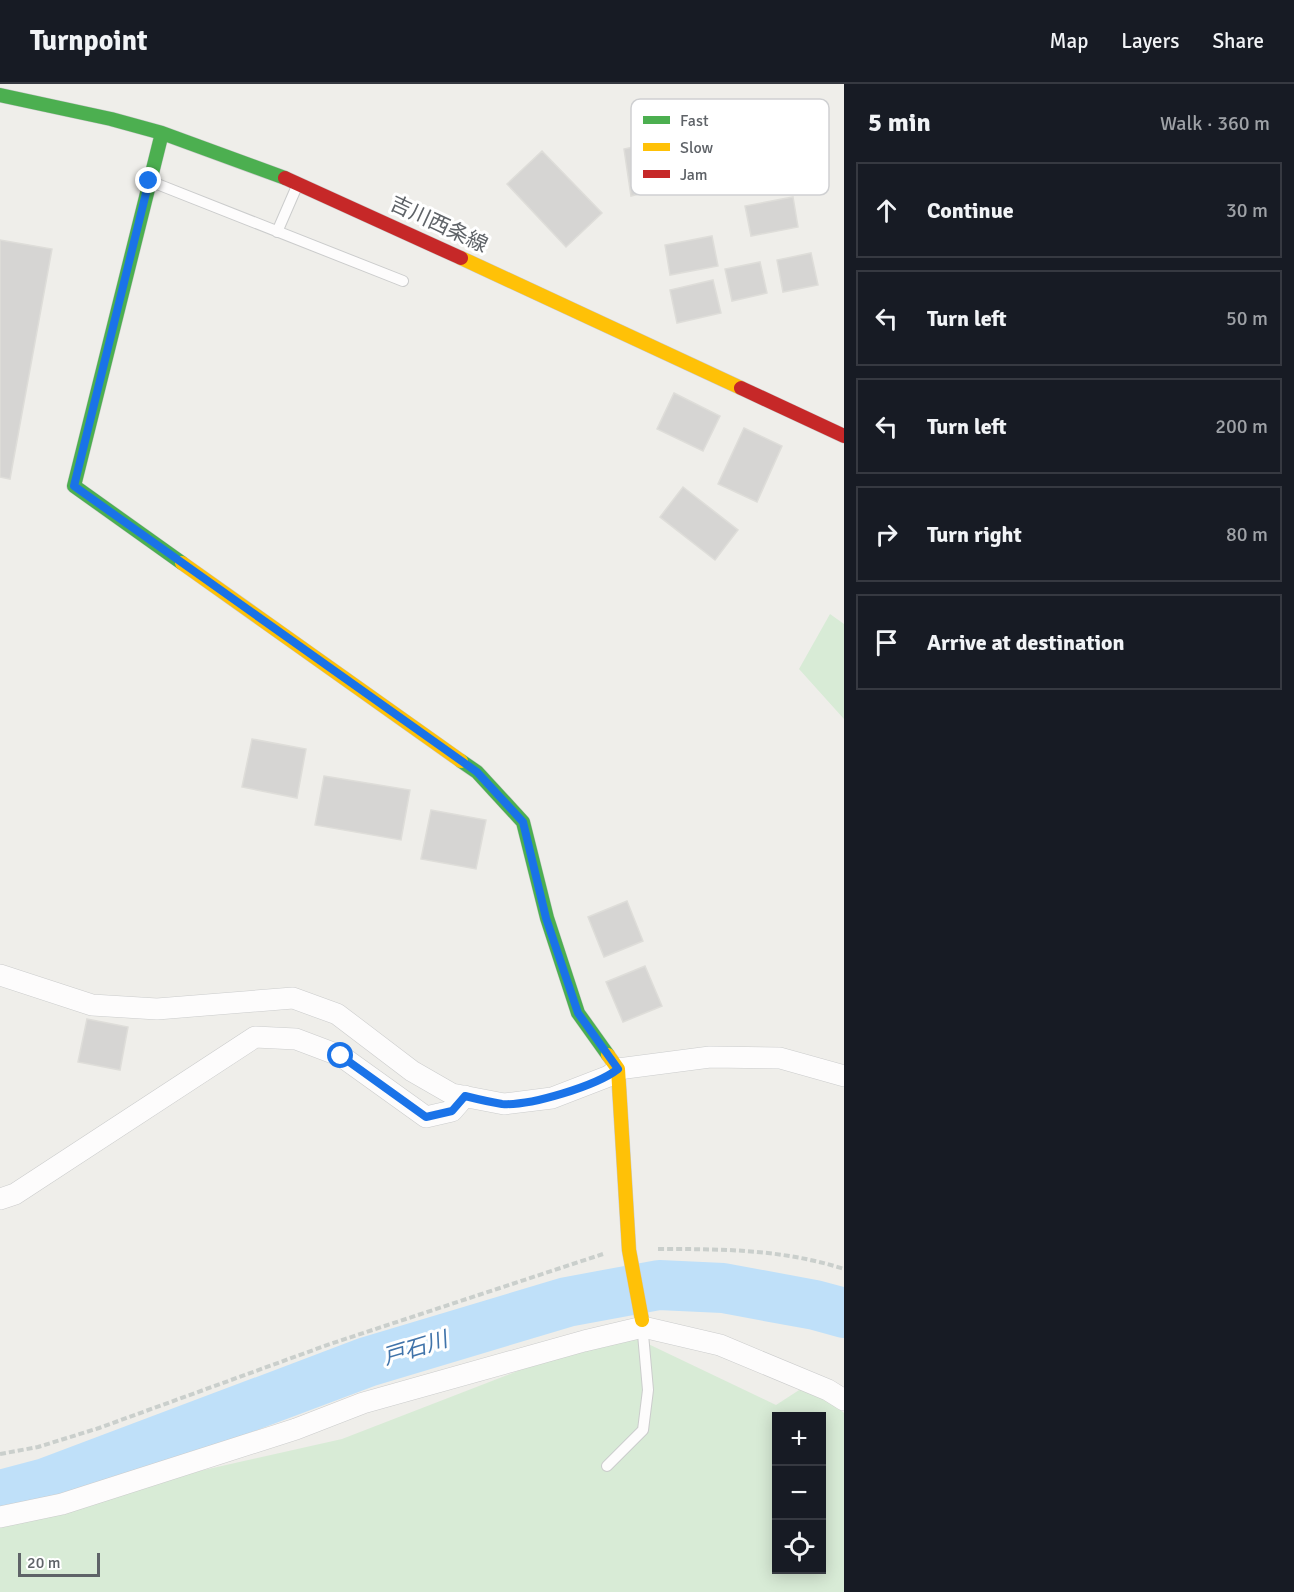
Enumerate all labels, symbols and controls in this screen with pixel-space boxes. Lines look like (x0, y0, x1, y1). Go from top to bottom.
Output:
text: Turnpoint (30, 24, 147, 58)
text: Map (1050, 28, 1088, 54)
text: Layers (1121, 28, 1179, 54)
text: Share (1212, 28, 1264, 54)
legend (631, 99, 829, 195)
text: 5 min (868, 107, 931, 139)
text: Fast (680, 111, 709, 131)
text: Walk · 360 m (1160, 111, 1270, 136)
text: Slow (680, 138, 714, 158)
text: Jam (680, 165, 708, 185)
route end (135, 167, 161, 193)
street label: 吉川西条線 (386, 190, 492, 258)
icon: ahead (870, 194, 903, 227)
text: Continue (927, 197, 1014, 224)
text: 30 m (1226, 198, 1268, 223)
icon: left (870, 302, 903, 335)
text: Turn left (927, 305, 1007, 332)
text: 50 m (1226, 306, 1268, 331)
icon: left (870, 410, 903, 443)
text: Turn left (927, 413, 1007, 440)
text: 200 m (1215, 414, 1268, 439)
icon: right (870, 518, 903, 551)
text: Turn right (927, 521, 1022, 548)
text: 80 m (1226, 522, 1268, 547)
icon: arrive (870, 626, 903, 659)
text: Arrive at destination (927, 629, 1124, 656)
route start (327, 1042, 353, 1068)
water label: 戸石川 (379, 1325, 452, 1371)
map controls (772, 1412, 826, 1574)
button: + (772, 1412, 826, 1466)
button: − (772, 1466, 826, 1520)
button: locate (772, 1520, 826, 1574)
scale bar (18, 1550, 100, 1578)
text: 20 m (27, 1553, 61, 1573)

